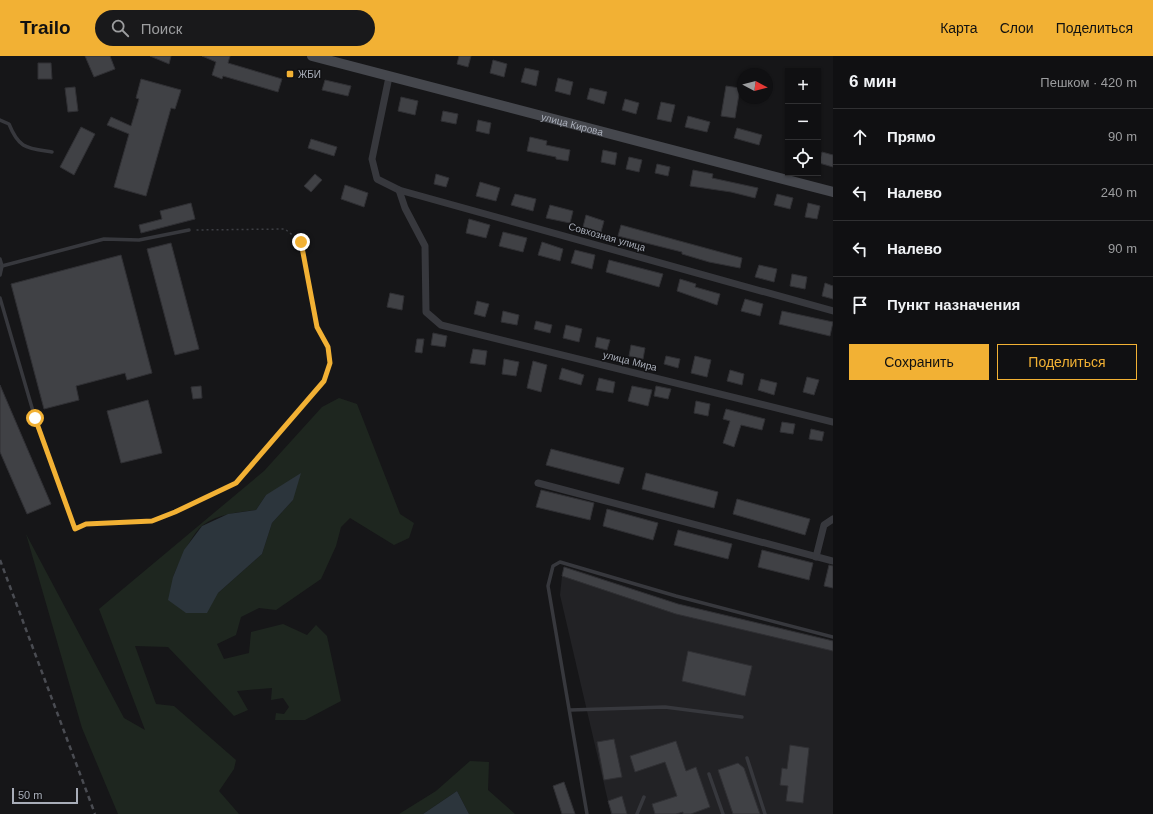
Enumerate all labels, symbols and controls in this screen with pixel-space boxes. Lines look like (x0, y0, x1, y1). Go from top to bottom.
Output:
search box (95, 10, 375, 46)
text: Trailo (20, 17, 71, 38)
icon: search (109, 17, 131, 39)
text: Поиск (141, 20, 182, 37)
text: Карта (940, 20, 978, 36)
text: Слои (1000, 20, 1034, 36)
text: Поделиться (1056, 20, 1133, 36)
north arrow (737, 68, 773, 104)
map controls (785, 68, 821, 176)
button: + (785, 68, 821, 104)
marker: ЖБИ (285, 69, 295, 79)
place label: ЖБИ (298, 69, 321, 80)
text: 6 мин (849, 72, 896, 91)
text: Пешком · 420 m (1040, 75, 1137, 90)
button: − (785, 104, 821, 140)
street label: улица Кирова (540, 111, 605, 137)
icon: ahead (849, 126, 871, 148)
text: Прямо (887, 128, 936, 145)
text: 90 m (1108, 129, 1137, 144)
button: locate (785, 140, 821, 176)
icon: left (849, 182, 871, 204)
text: Налево (887, 184, 942, 201)
text: 240 m (1101, 185, 1137, 200)
street label: Совхозная улица (567, 221, 647, 253)
route end (292, 233, 310, 251)
icon: left (849, 238, 871, 260)
text: Налево (887, 240, 942, 257)
text: 90 m (1108, 241, 1137, 256)
icon: arrive (849, 294, 871, 316)
text: Пункт назначения (887, 296, 1020, 313)
button: Сохранить (849, 344, 989, 380)
button: Поделиться (997, 344, 1137, 380)
street label: улица Мира (602, 349, 659, 373)
route start (26, 409, 44, 427)
scale bar (12, 786, 78, 805)
text: 50 m (18, 789, 42, 801)

